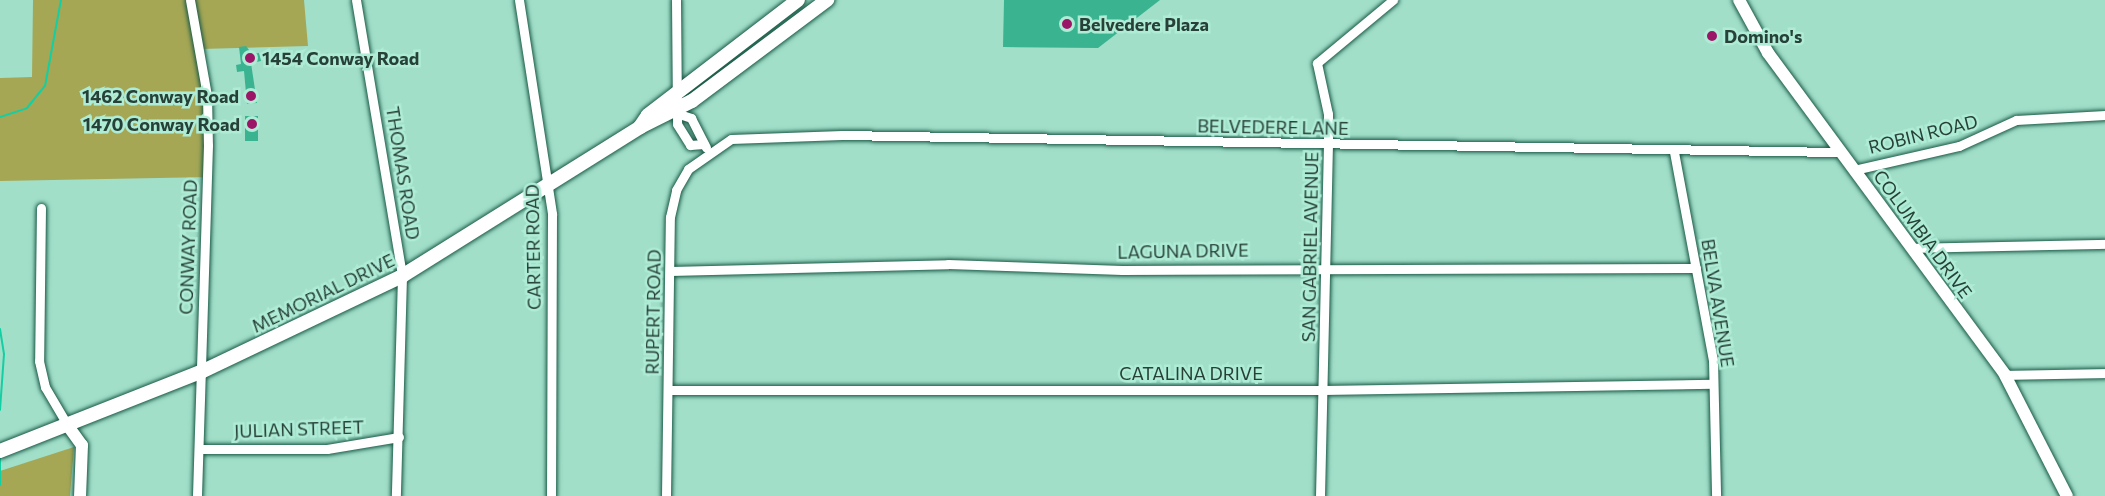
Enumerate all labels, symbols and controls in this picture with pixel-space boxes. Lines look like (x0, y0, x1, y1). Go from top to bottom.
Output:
place label: Belvedere Plaza (1079, 13, 1209, 35)
marker: Belvedere Plaza (1060, 17, 1074, 31)
place label: Domino's (1724, 25, 1802, 47)
marker: Domino's (1705, 29, 1719, 43)
place label: 1454 Conway Road (262, 47, 419, 69)
marker: 1454 Conway Road (243, 51, 257, 65)
place label: 1462 Conway Road (82, 85, 239, 107)
marker: 1462 Conway Road (244, 89, 258, 103)
street label: THOMAS ROAD (382, 105, 424, 241)
street label: ROBIN ROAD (1866, 110, 1980, 158)
place label: 1470 Conway Road (83, 113, 240, 135)
street label: BELVEDERE LANE (1197, 115, 1349, 139)
marker: 1470 Conway Road (245, 117, 259, 131)
street label: SAN GABRIEL AVENUE (1298, 152, 1322, 342)
street label: COLUMBIA DRIVE (1869, 166, 1977, 302)
street label: CONWAY ROAD (175, 179, 201, 315)
street label: CARTER ROAD (521, 184, 545, 310)
street label: BELVA AVENUE (1697, 237, 1739, 369)
street label: LAGUNA DRIVE (1117, 239, 1249, 263)
street label: MEMORIAL DRIVE (248, 249, 398, 337)
street label: RUPERT ROAD (641, 249, 665, 375)
street label: CATALINA DRIVE (1119, 362, 1263, 384)
street label: JULIAN STREET (234, 416, 364, 442)

